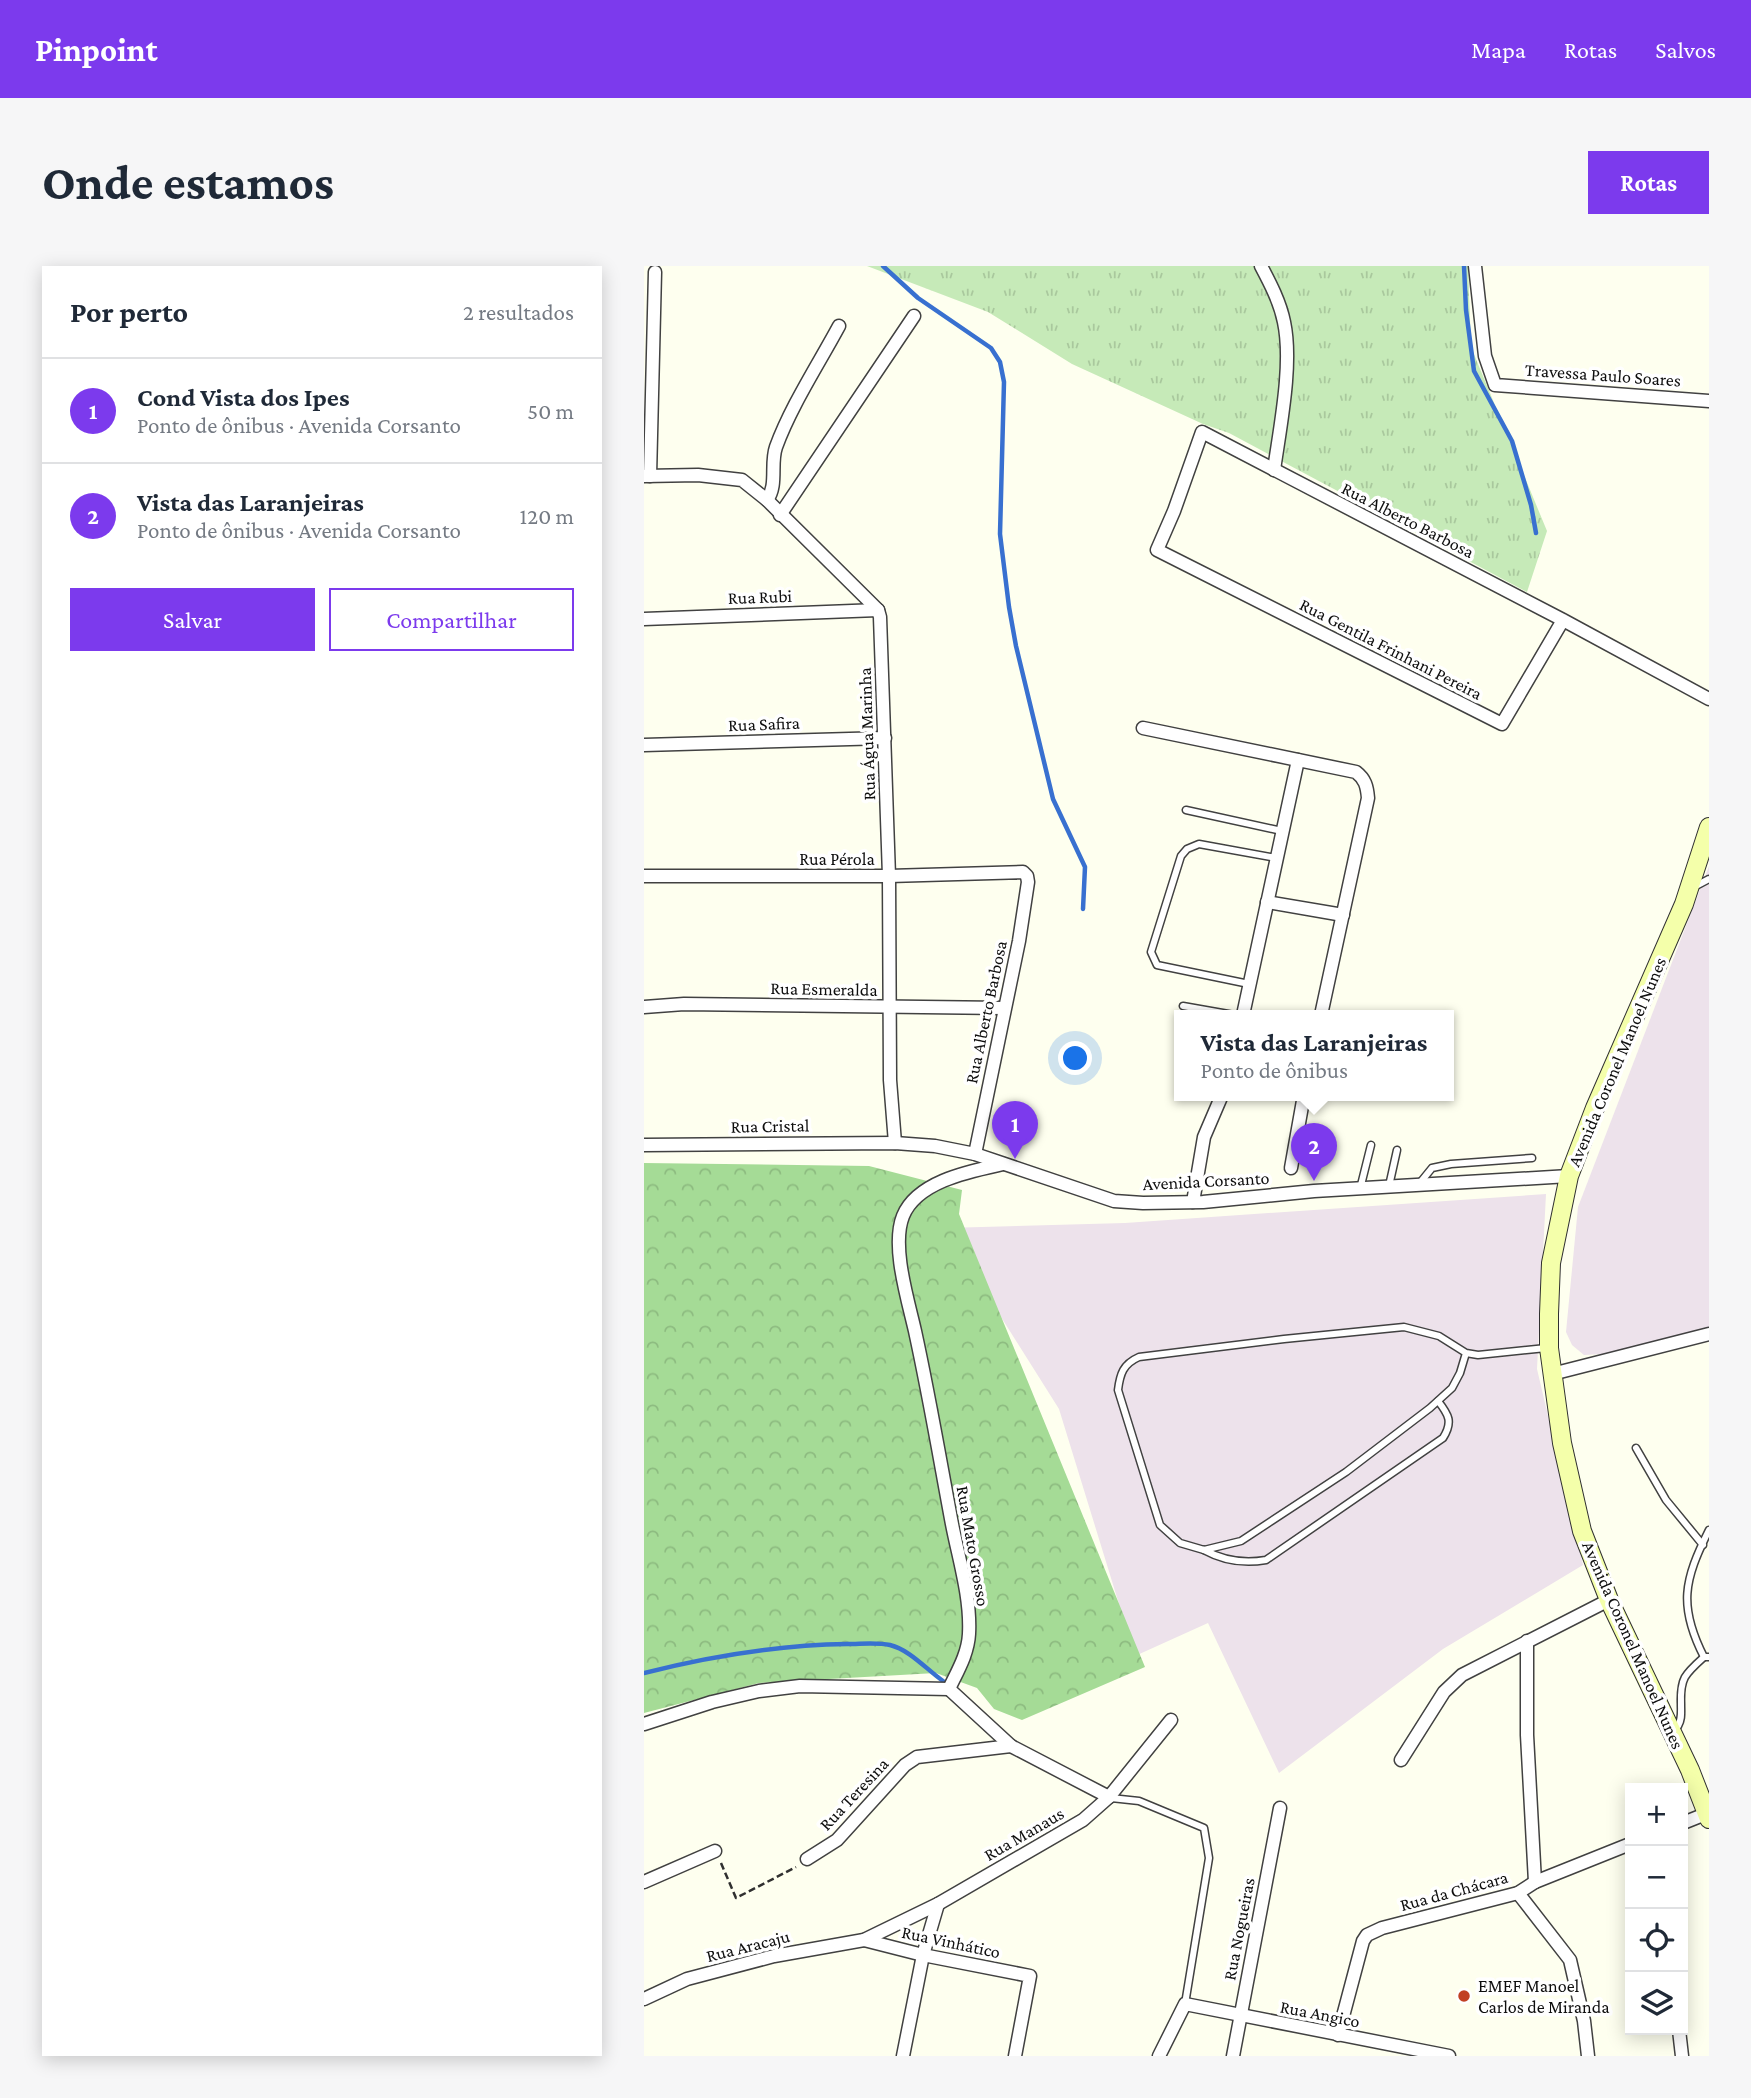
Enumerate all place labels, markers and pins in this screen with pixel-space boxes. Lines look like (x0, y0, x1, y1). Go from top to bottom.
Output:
pin: 1 (992, 1101, 1038, 1159)
pin: 2 (1291, 1123, 1337, 1181)
place label: EMEF Manoel Carlos de Miranda (1478, 1976, 1610, 2017)
marker: EMEF Manoel Carlos de Miranda (1456, 1988, 1472, 2004)

